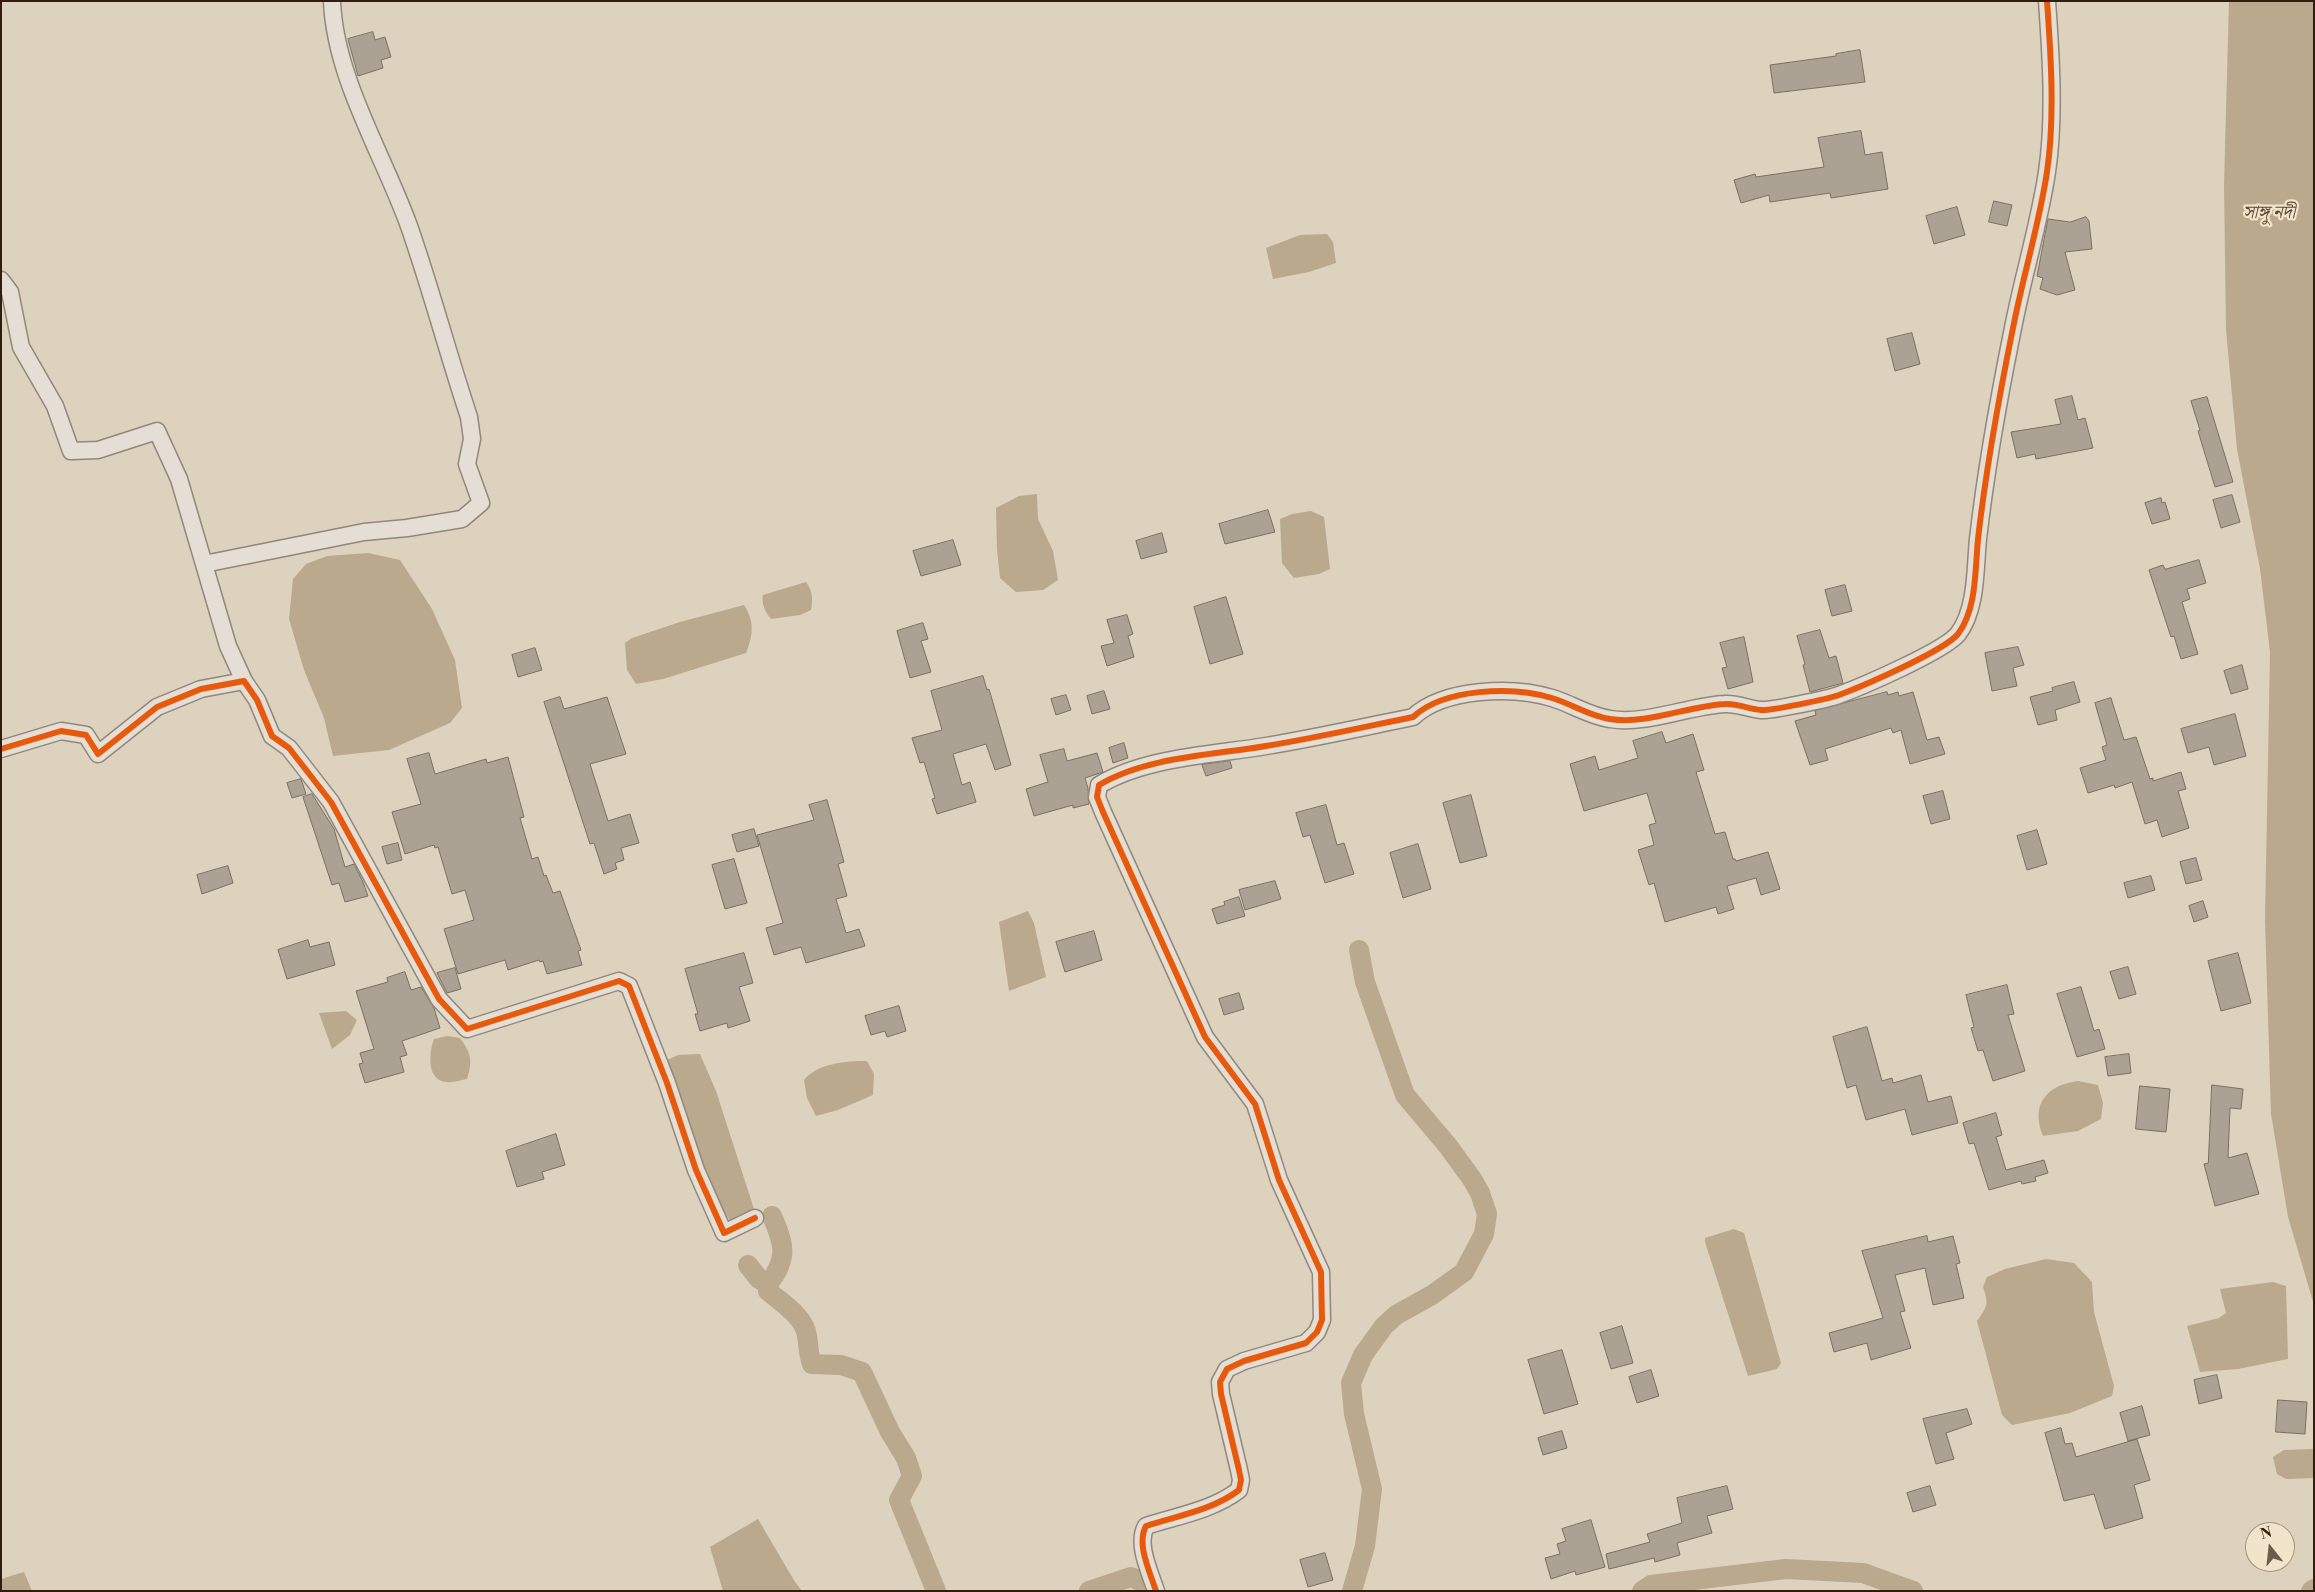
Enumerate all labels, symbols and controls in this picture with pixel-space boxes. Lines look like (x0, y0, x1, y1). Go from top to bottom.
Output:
water label: সাঙ্গু নদী (2243, 203, 2295, 225)
north arrow (2245, 1522, 2295, 1572)
text: N (2258, 1523, 2274, 1544)

